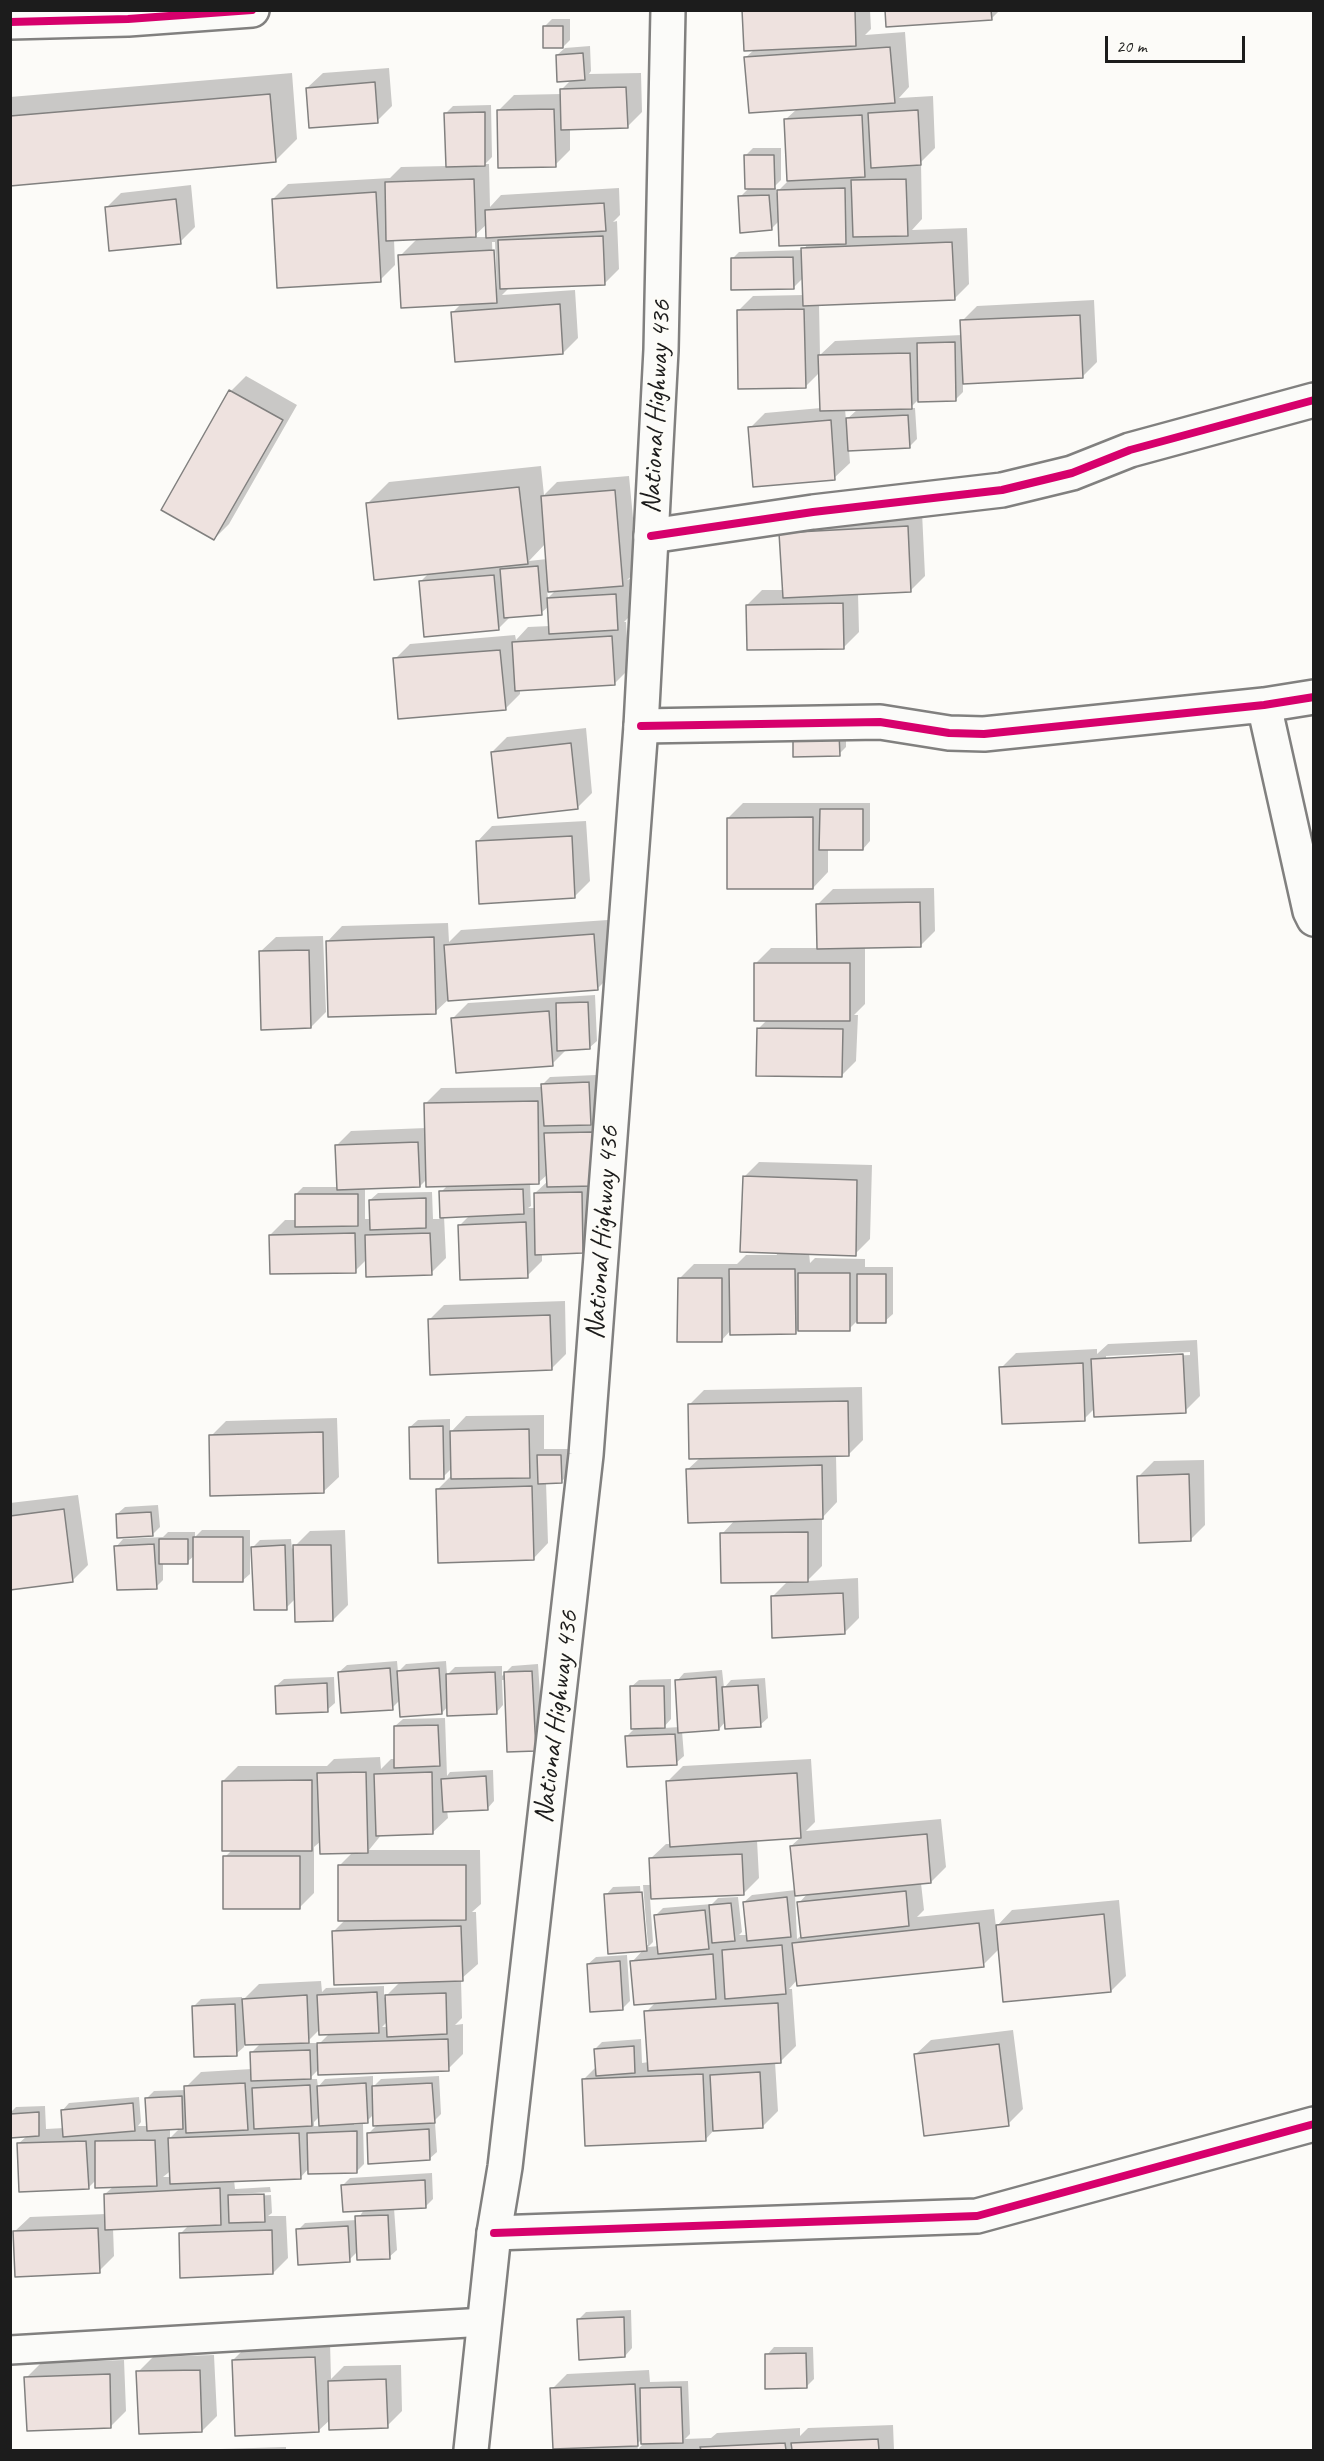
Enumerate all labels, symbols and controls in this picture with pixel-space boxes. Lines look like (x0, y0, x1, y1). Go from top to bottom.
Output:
scale bar (1108, 24, 1248, 62)
text: 20 m (1116, 35, 1147, 57)
street label: National Highway 436 (635, 300, 679, 514)
street label: National Highway 436 (579, 1125, 627, 1341)
street label: National Highway 436 (527, 1609, 587, 1825)

